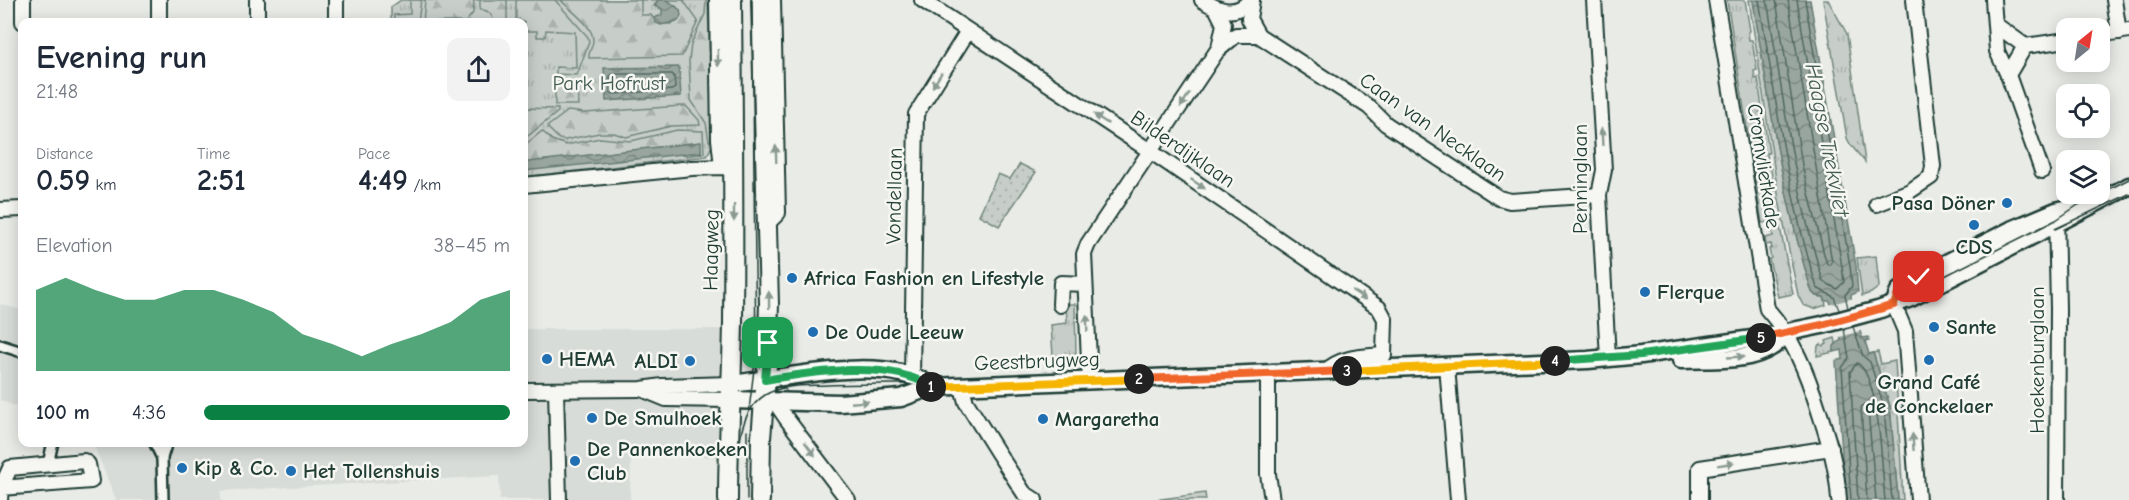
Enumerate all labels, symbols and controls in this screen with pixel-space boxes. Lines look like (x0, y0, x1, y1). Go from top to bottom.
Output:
north arrow (2056, 18, 2110, 72)
map controls (2056, 18, 2110, 204)
text: Evening run (36, 38, 207, 76)
button: share (447, 38, 510, 101)
one-way arrow (713, 49, 723, 68)
water label: Haagse Trekvliet (1799, 61, 1855, 221)
street label: Caan van Necklaan (1355, 67, 1511, 187)
park label: Park Hofrust (552, 71, 667, 95)
one-way arrow (932, 72, 943, 89)
text: 21:48 (36, 80, 78, 103)
button: locate (2056, 84, 2110, 138)
one-way arrow (1180, 92, 1191, 108)
street label: Cromvlietkade (1742, 102, 1786, 230)
street label: Bilderdijklaan (1126, 105, 1240, 193)
one-way arrow (1094, 113, 1110, 125)
street label: Penninglaan (1568, 124, 1592, 234)
one-way arrow (1597, 127, 1607, 146)
text: Distance (36, 145, 93, 163)
text: Time (197, 145, 230, 163)
text: Pace (358, 145, 390, 163)
one-way arrow (771, 145, 781, 164)
street label: Vondellaan (881, 147, 907, 245)
button: layers (2056, 150, 2110, 204)
text: 0.59 (36, 163, 90, 198)
text: 2:51 (197, 163, 246, 198)
text: 4:49 (358, 163, 408, 198)
text: km (90, 176, 117, 194)
text: /km (408, 176, 441, 194)
one-way arrow (1190, 178, 1206, 190)
place label: Pasa Döner (1892, 191, 1996, 215)
marker: Pasa Döner (2000, 196, 2014, 210)
one-way arrow (729, 203, 739, 222)
street label: Haagweg (698, 209, 724, 291)
marker: CDS (1967, 218, 1981, 232)
text: Elevation (36, 234, 113, 257)
text: 38–45 m (434, 234, 510, 257)
place label: CDS (1955, 235, 1993, 259)
pin (1893, 251, 1944, 302)
icon: check (1902, 260, 1935, 293)
place label: Africa Fashion en Lifestyle (804, 266, 1044, 290)
marker: Africa Fashion en Lifestyle (785, 271, 799, 285)
place label: Flerque (1657, 280, 1725, 304)
marker: Flerque (1638, 285, 1652, 299)
street label: Hoekenburglaan (2025, 286, 2049, 434)
one-way arrow (1351, 289, 1367, 301)
one-way arrow (764, 291, 773, 310)
one-way arrow (1082, 313, 1092, 332)
place label: Sante (1946, 315, 1996, 339)
pin (742, 317, 793, 368)
place label: De Oude Leeuw (825, 320, 964, 344)
marker: Sante (1927, 320, 1941, 334)
pin: 5 (1746, 323, 1776, 353)
marker: De Oude Leeuw (806, 325, 820, 339)
icon: arrive (751, 326, 784, 359)
text: 5 (1757, 329, 1765, 347)
pin: 4 (1540, 346, 1570, 376)
place label: HEMA (559, 347, 615, 371)
street label: Geestbrugweg (974, 347, 1100, 375)
place label: ALDI (635, 349, 678, 373)
marker: HEMA (540, 352, 554, 366)
text: 4 (1551, 352, 1559, 370)
one-way arrow (1726, 352, 1745, 361)
marker: Grand Café de Conckelaer (1922, 353, 1936, 367)
marker: ALDI (683, 354, 697, 368)
pin: 3 (1332, 356, 1362, 386)
text: 3 (1343, 362, 1351, 380)
pin: 2 (1124, 364, 1154, 394)
text: 2 (1135, 370, 1143, 388)
place label: Grand Café de Conckelaer (1865, 370, 1994, 418)
pin: 1 (916, 372, 946, 402)
text: 1 (928, 378, 934, 396)
one-way arrow (850, 397, 869, 407)
text: 100 m (36, 401, 90, 424)
text: 4:36 (132, 401, 166, 424)
place label: De Smulhoek (604, 406, 722, 430)
place label: Margaretha (1055, 407, 1159, 431)
marker: De Smulhoek (585, 411, 599, 425)
marker: Margaretha (1036, 412, 1050, 426)
one-way arrow (1908, 432, 1917, 451)
place label: De Pannenkoeken Club (587, 437, 747, 485)
one-way arrow (804, 440, 816, 456)
marker: De Pannenkoeken Club (568, 454, 582, 468)
place label: Kip & Co. (194, 456, 277, 480)
place label: Het Tollenshuis (303, 459, 439, 483)
one-way arrow (1717, 459, 1736, 468)
marker: Kip & Co. (175, 461, 189, 475)
marker: Het Tollenshuis (284, 464, 298, 478)

